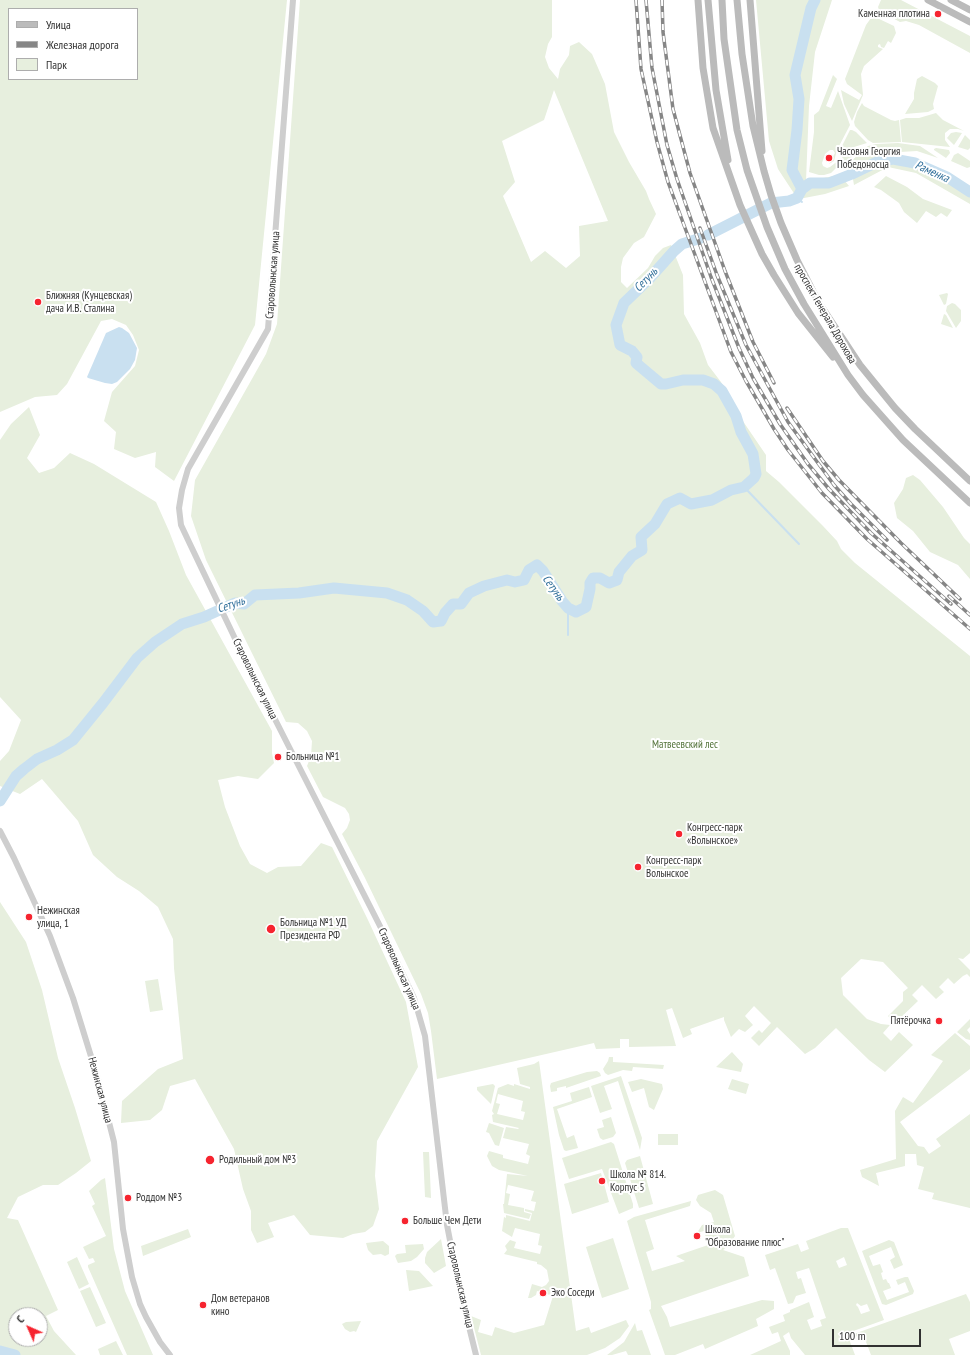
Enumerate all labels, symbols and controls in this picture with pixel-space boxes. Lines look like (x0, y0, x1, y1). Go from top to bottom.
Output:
place label: Каменная плотина (858, 7, 930, 21)
legend (8, 8, 138, 80)
marker: Каменная плотина (933, 9, 943, 19)
text: Улица (46, 17, 71, 32)
text: Железная дорога (46, 37, 119, 52)
text: Парк (46, 57, 67, 72)
place label: Часовня Георгия Победоносца (837, 145, 900, 171)
marker: Часовня Георгия Победоносца (824, 153, 834, 163)
water label: Раменка (913, 158, 951, 186)
street label: Староволынская улица (263, 231, 283, 319)
street label: проспект Генерала Дорохова (791, 262, 859, 366)
water label: Сетунь (631, 265, 661, 295)
place label: Ближняя (Кунцевская) дача И.В. Сталина (46, 289, 132, 315)
marker: Ближняя (Кунцевская) дача И.В. Сталина (33, 297, 43, 307)
water label: Сетунь (539, 572, 567, 604)
water label: Сетунь (215, 594, 247, 616)
street label: Староволынская улица (230, 637, 280, 721)
park label: Матвеевский лес (652, 738, 718, 752)
place label: Больница №1 (286, 750, 339, 764)
marker: Больница №1 (273, 752, 283, 762)
place label: Конгресс-парк «Волынское» (687, 821, 743, 847)
marker: Конгресс-парк «Волынское» (674, 829, 684, 839)
place label: Конгресс-парк Волынское (646, 854, 702, 880)
marker: Конгресс-парк Волынское (633, 862, 643, 872)
place label: Нежинская улица, 1 (37, 904, 80, 930)
marker: Нежинская улица, 1 (24, 912, 34, 922)
place label: Больница №1 УД Президента РФ (280, 916, 346, 942)
marker: Больница №1 УД Президента РФ (265, 923, 277, 935)
street label: Староволынская улица (375, 926, 423, 1012)
place label: Пятёрочка (890, 1014, 931, 1028)
marker: Пятёрочка (934, 1016, 944, 1026)
street label: Нежинская улица (85, 1056, 115, 1124)
place label: Родильный дом №3 (219, 1153, 296, 1167)
marker: Родильный дом №3 (204, 1154, 216, 1166)
place label: Школа № 814. Корпус 5 (610, 1168, 666, 1194)
marker: Школа № 814. Корпус 5 (597, 1176, 607, 1186)
place label: Роддом №3 (136, 1191, 182, 1205)
marker: Роддом №3 (123, 1193, 133, 1203)
place label: Больше Чем Дети (413, 1214, 481, 1228)
marker: Больше Чем Дети (400, 1216, 410, 1226)
place label: Школа "Образование плюс" (705, 1223, 784, 1249)
marker: Школа "Образование плюс" (692, 1231, 702, 1241)
street label: Староволынская улица (444, 1241, 476, 1329)
place label: Эко Соседи (551, 1286, 595, 1300)
marker: Эко Соседи (538, 1288, 548, 1298)
place label: Дом ветеранов кино (211, 1292, 270, 1318)
marker: Дом ветеранов кино (198, 1300, 208, 1310)
north arrow (8, 1307, 48, 1347)
text: С (13, 1312, 27, 1326)
scale bar (834, 1321, 923, 1347)
text: 100 m (839, 1328, 866, 1343)

